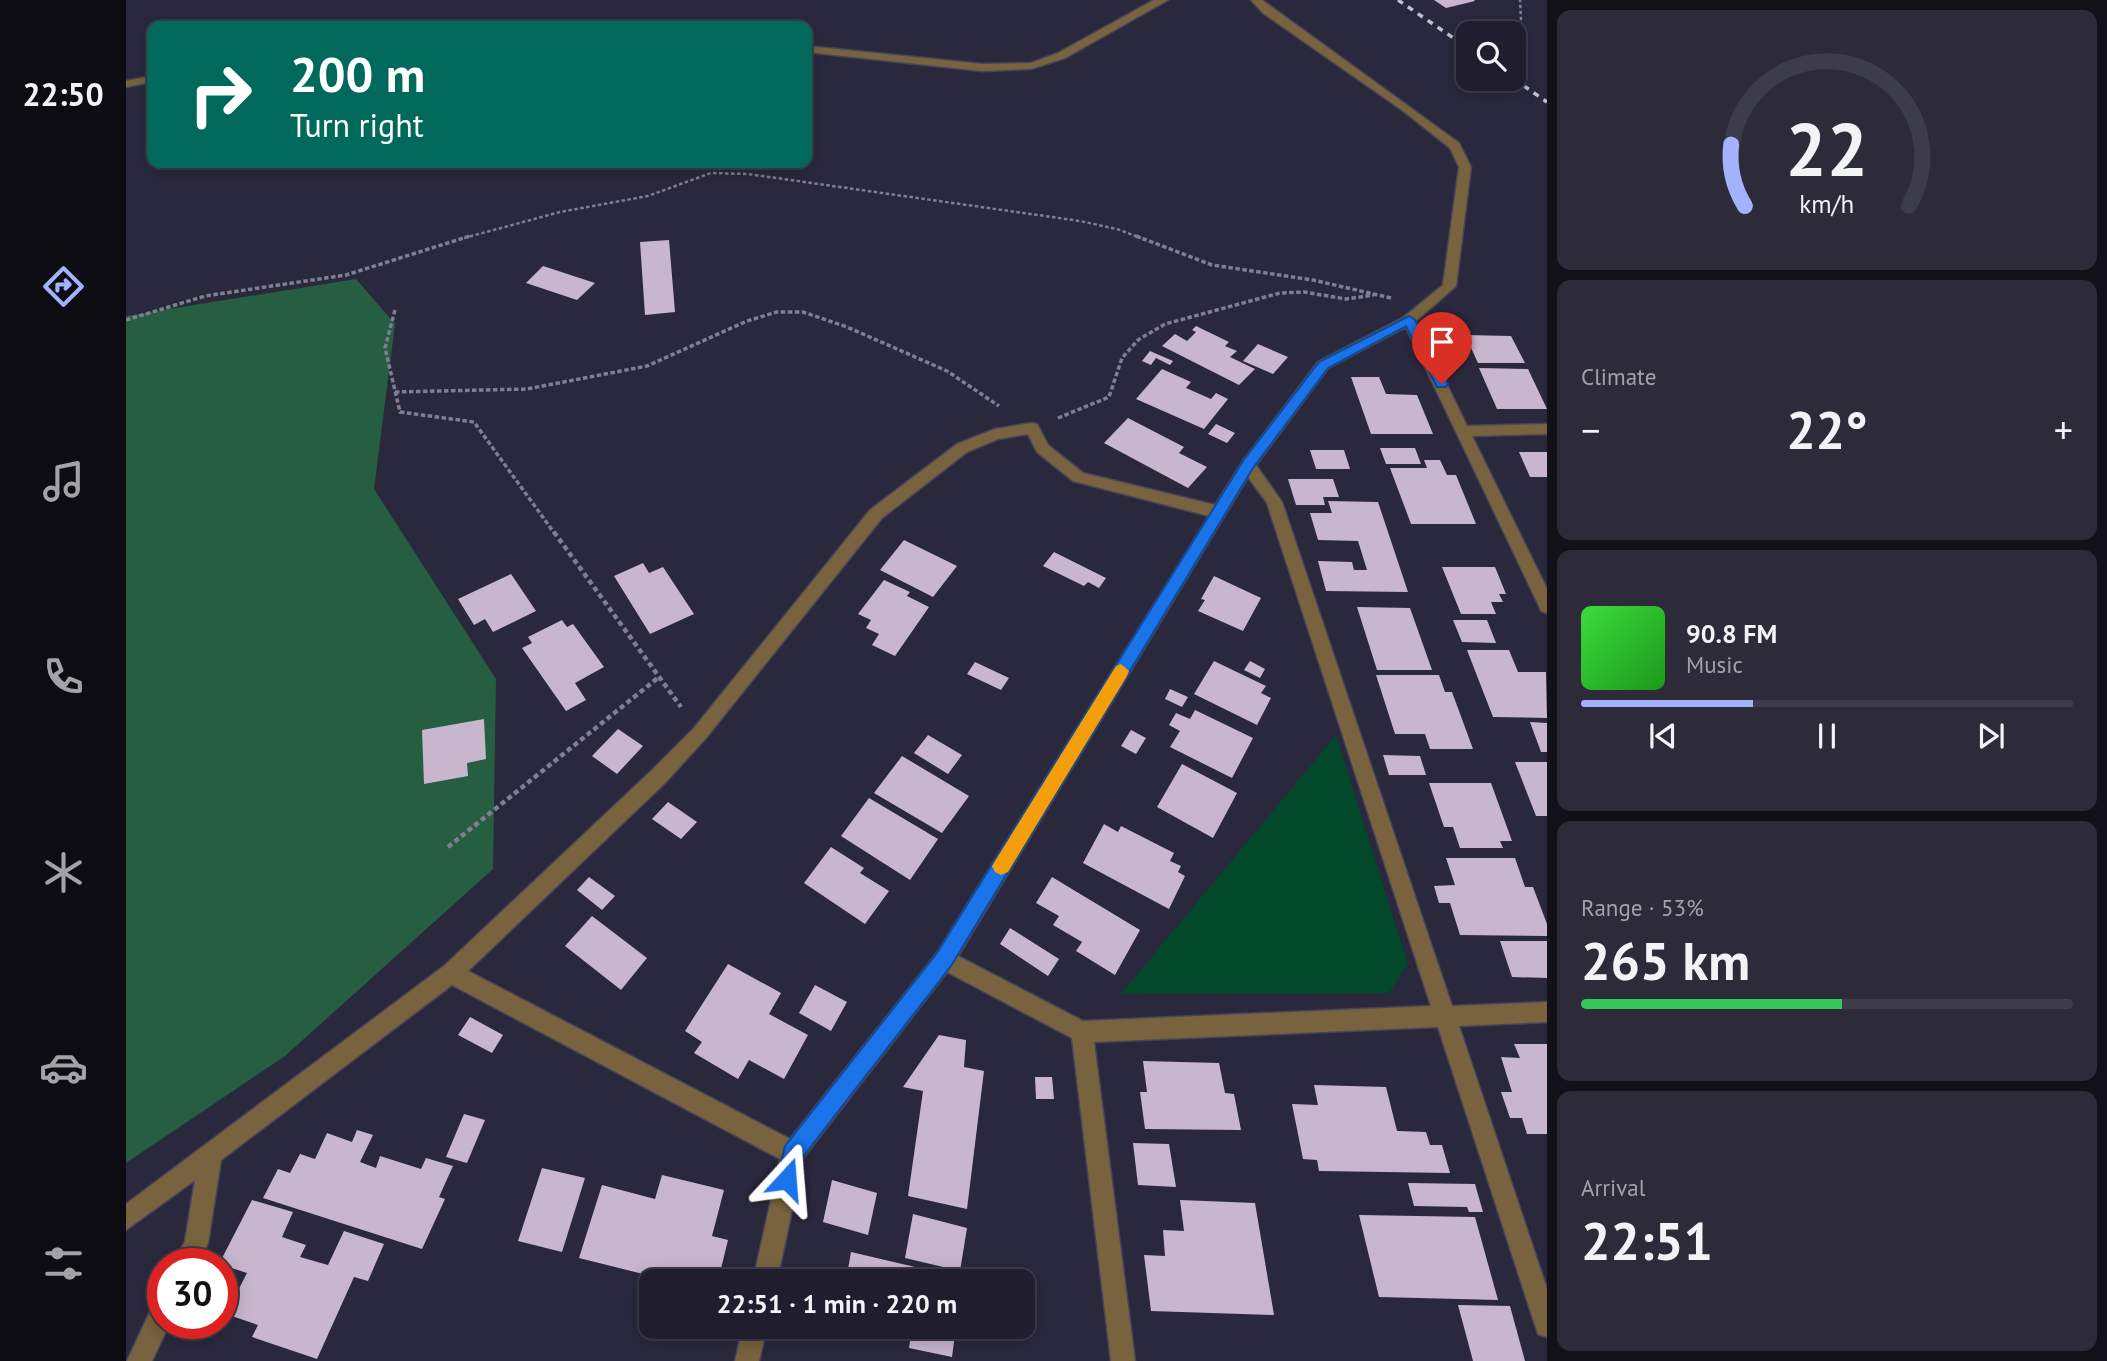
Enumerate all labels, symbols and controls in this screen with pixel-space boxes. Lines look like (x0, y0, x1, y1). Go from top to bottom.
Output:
map controls (1456, 21, 1526, 91)
button: search (1456, 21, 1526, 91)
text: 200 m (290, 42, 425, 106)
icon: right (175, 49, 266, 140)
text: 22:50 (22, 73, 104, 115)
text: 22 (1786, 102, 1868, 196)
text: Turn right (290, 104, 424, 146)
text: km/h (1800, 188, 1854, 220)
icon: directions (39, 262, 88, 311)
pin (1412, 312, 1472, 384)
icon: arrive (1423, 323, 1461, 361)
text: Climate (1581, 362, 1656, 391)
text: 22° (1786, 396, 1868, 463)
text: − (1581, 405, 1600, 454)
text: + (2054, 405, 2073, 454)
icon: music (39, 457, 88, 506)
text: 90.8 FM (1686, 617, 1777, 650)
text: Music (1686, 650, 1743, 679)
icon: phone (39, 652, 88, 701)
icon: previous (1644, 717, 1682, 755)
icon: pause (1808, 717, 1846, 755)
icon: next (1972, 717, 2010, 755)
icon: climate (39, 848, 88, 897)
text: Range · 53% (1581, 893, 1704, 922)
text: 265 km (1581, 927, 1750, 994)
icon: car (39, 1043, 88, 1092)
position arrow (750, 1142, 824, 1216)
text: Arrival (1581, 1173, 1645, 1202)
text: 22:51 (1581, 1207, 1713, 1274)
icon: filters (39, 1239, 88, 1288)
speed limit sign: 30 (147, 1248, 238, 1339)
text: 22:51 · 1 min · 220 m (717, 1287, 957, 1320)

